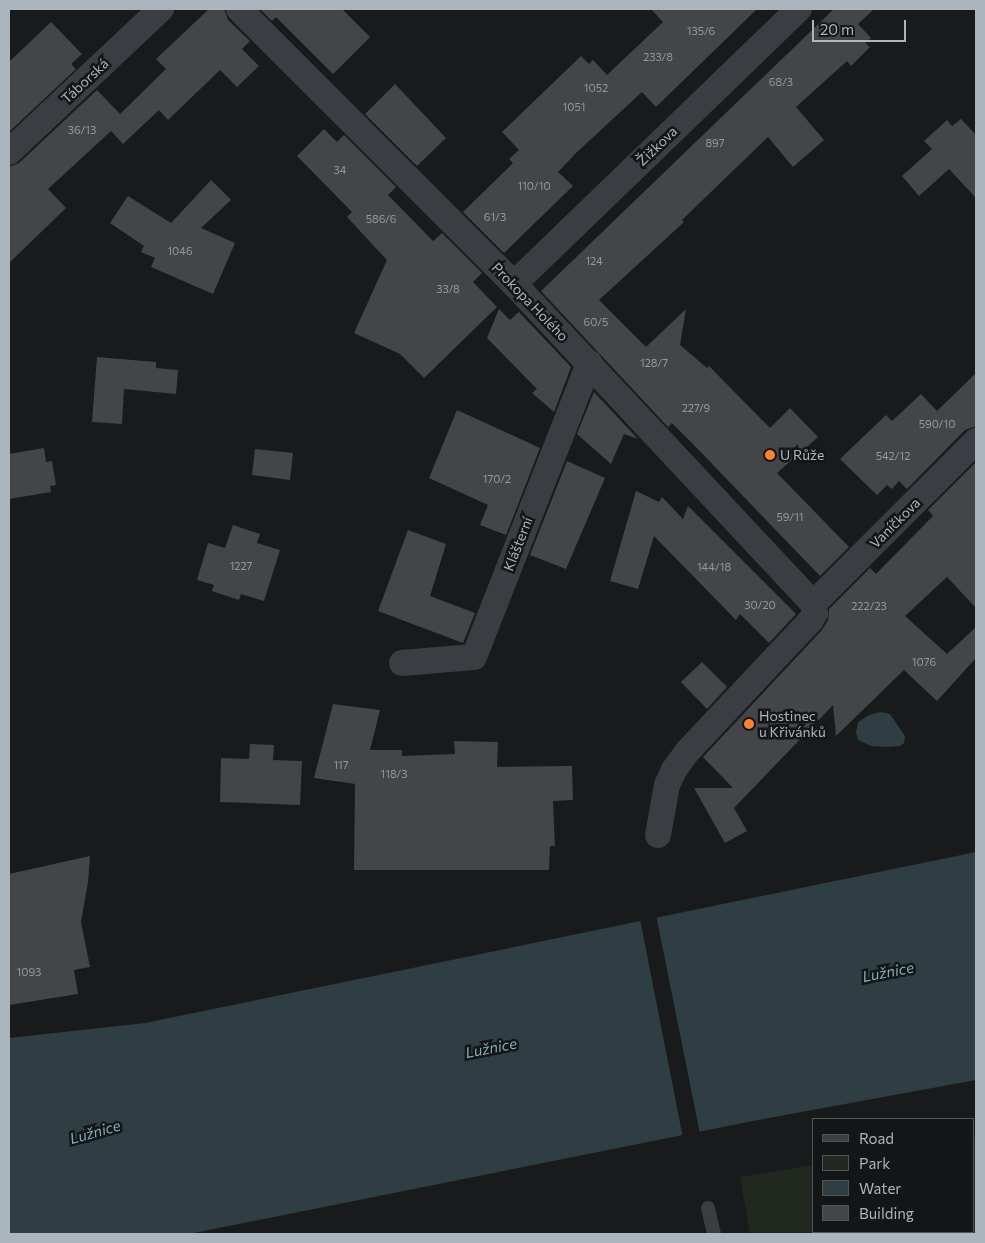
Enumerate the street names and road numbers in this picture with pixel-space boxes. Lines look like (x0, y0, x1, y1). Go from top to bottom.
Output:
street label: Táborská (58, 55, 112, 107)
street label: Žižkova (633, 123, 681, 169)
street label: Prokopa Holého (488, 259, 572, 345)
street label: Vaníčkova (866, 494, 924, 552)
street label: Klášterní (500, 514, 536, 574)

